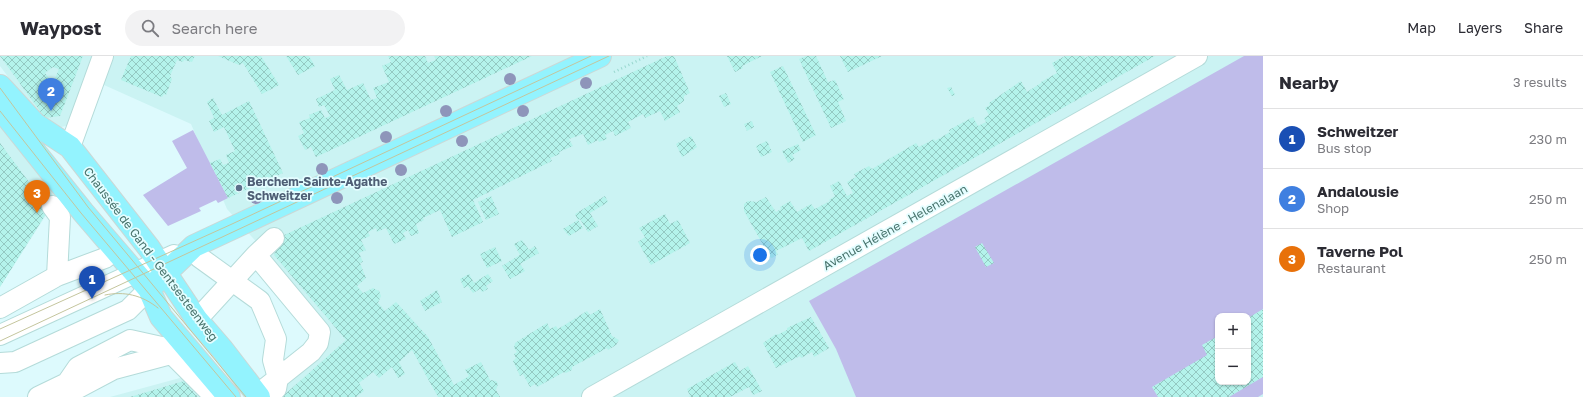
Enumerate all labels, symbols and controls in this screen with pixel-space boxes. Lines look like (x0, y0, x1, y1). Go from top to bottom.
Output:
search box (125, 10, 405, 46)
text: Waypost (20, 16, 101, 39)
icon: search (139, 17, 161, 39)
text: Search here (171, 19, 257, 37)
text: Map (1407, 19, 1436, 36)
text: Layers (1458, 19, 1502, 36)
text: Share (1524, 19, 1563, 36)
text: Nearby (1279, 72, 1339, 93)
text: 3 results (1513, 74, 1567, 90)
pin: 2 (38, 78, 64, 111)
text: Schweitzer (1317, 122, 1398, 140)
text: 1 (1289, 131, 1295, 147)
text: 230 m (1529, 131, 1567, 147)
text: Bus stop (1317, 140, 1372, 156)
street label: Chaussée de Gand - Gentsesteenweg (81, 164, 221, 344)
place label: Berchem-Sainte-Agathe Schweitzer (247, 174, 387, 203)
pin: 3 (24, 180, 50, 213)
street label: Avenue Hélène - Helenalaan (820, 181, 970, 273)
text: Andalousie (1317, 182, 1399, 200)
marker: Berchem-Sainte-Agathe Schweitzer (234, 183, 244, 193)
text: 2 (1288, 191, 1296, 207)
text: 250 m (1529, 191, 1567, 207)
text: Shop (1317, 200, 1349, 216)
text: Taverne Pol (1317, 242, 1403, 260)
your location (750, 245, 770, 265)
text: 3 (1288, 251, 1296, 267)
text: 250 m (1529, 251, 1567, 267)
text: Restaurant (1317, 260, 1386, 276)
pin: 1 (79, 266, 105, 299)
map controls (1215, 313, 1251, 385)
button: + (1215, 313, 1251, 349)
button: − (1215, 349, 1251, 385)

